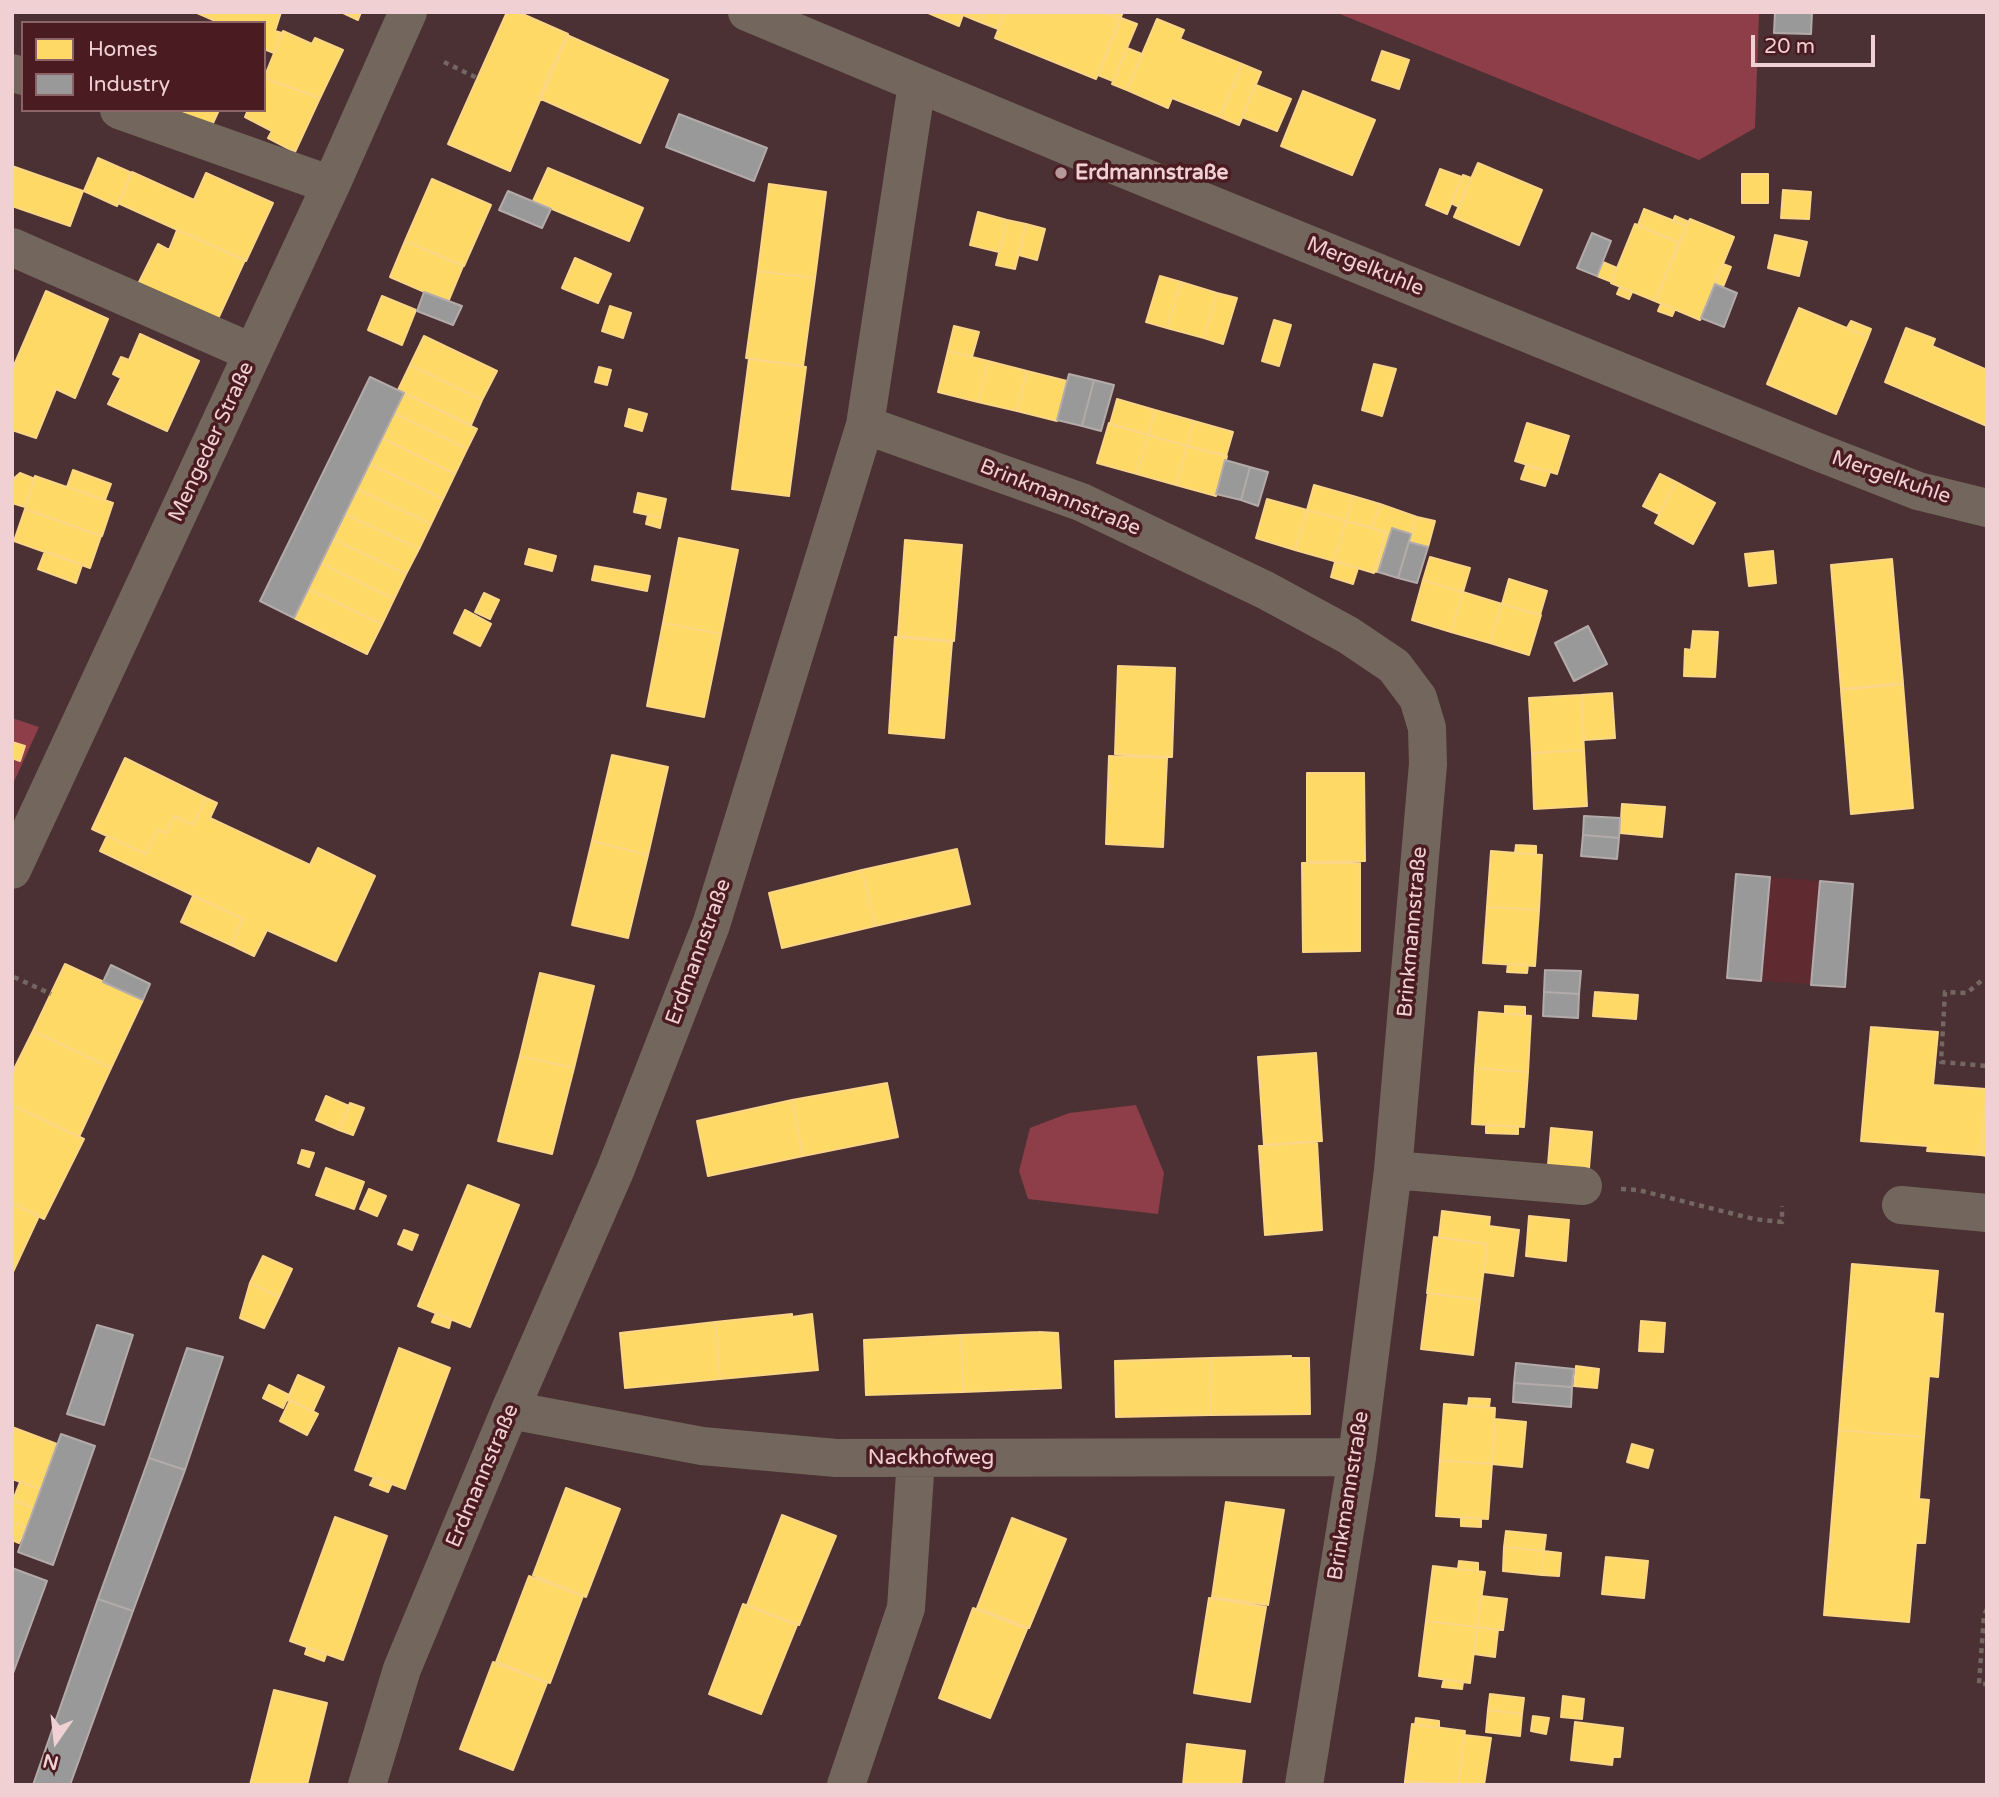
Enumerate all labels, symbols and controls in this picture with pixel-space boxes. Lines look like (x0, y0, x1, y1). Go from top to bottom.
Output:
legend (21, 21, 266, 112)
scale bar (1754, 21, 1878, 65)
text: 20 m (1764, 34, 1815, 59)
text: Homes (88, 37, 158, 62)
text: Industry (88, 72, 170, 97)
place label: Erdmannstraße (1075, 160, 1228, 186)
marker: Erdmannstraße (1053, 165, 1069, 181)
street label: Mergelkuhle (1303, 232, 1427, 302)
street label: Mengeder Straße (164, 358, 260, 526)
street label: Mergelkuhle (1828, 446, 1954, 510)
street label: Brinkmannstraße (976, 454, 1144, 542)
street label: Brinkmannstraße (1393, 846, 1433, 1018)
street label: Erdmannstraße (661, 876, 737, 1028)
street label: Erdmannstraße (441, 1400, 525, 1552)
street label: Brinkmannstraße (1323, 1410, 1375, 1582)
street label: Nackhofweg (868, 1445, 994, 1471)
north arrow (21, 1706, 91, 1776)
text: N (41, 1749, 61, 1774)

